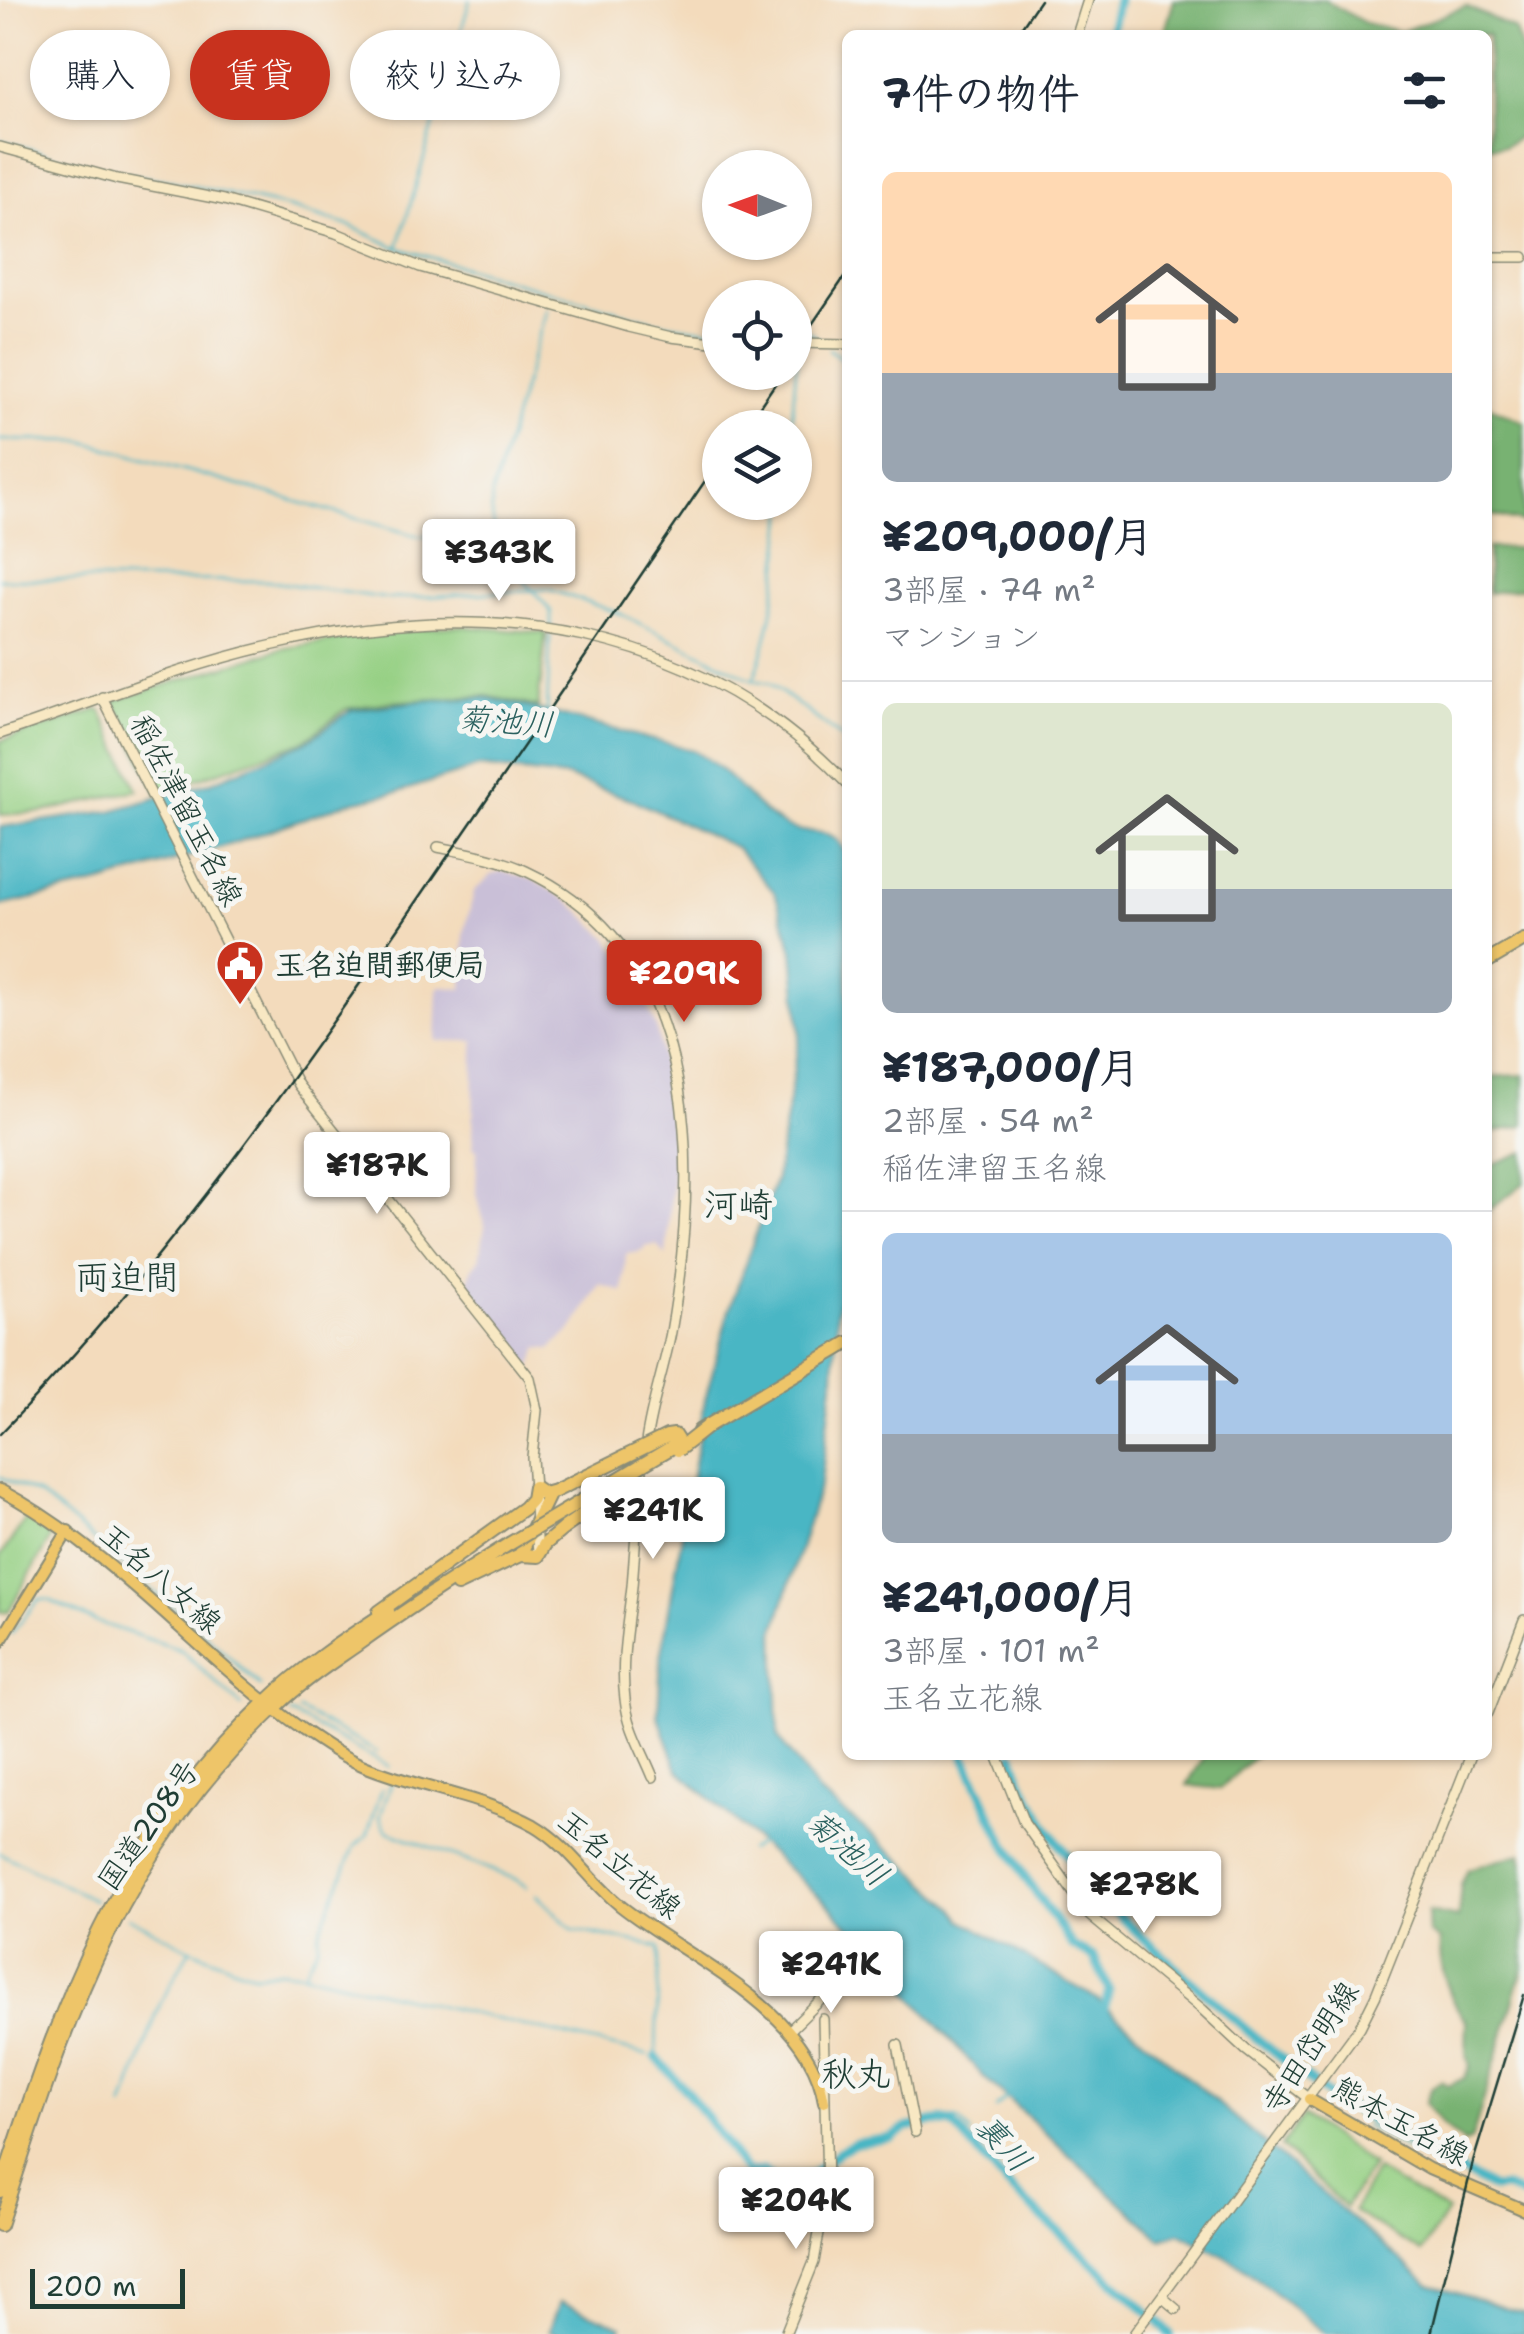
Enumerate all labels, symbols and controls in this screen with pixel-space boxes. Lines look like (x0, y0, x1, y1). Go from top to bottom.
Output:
chip: 購入 (30, 30, 170, 120)
chip: 賃貸 (190, 30, 330, 120)
chip: 絞り込み (350, 30, 560, 120)
icon: filters (1397, 63, 1452, 118)
text: 7件の物件 (882, 65, 1079, 121)
north arrow (702, 150, 812, 260)
map controls (702, 150, 812, 520)
icon: home (1077, 237, 1257, 417)
button: locate (702, 280, 812, 390)
button: layers (702, 410, 812, 520)
text: ¥209,000/月 (882, 508, 1154, 564)
pin: ¥343K (429, 519, 569, 604)
text: ¥343K (444, 530, 554, 573)
text: 3部屋 · 74 m² (882, 568, 1096, 611)
text: マンション (882, 615, 1041, 658)
water label: 菊池川 (457, 696, 555, 746)
street label: 稲佐津留玉名線 (121, 707, 253, 913)
icon: home (1077, 768, 1257, 948)
public building icon: 玉名迫間郵便局 (214, 938, 266, 1006)
pin: ¥209K (614, 940, 754, 1025)
place label: 玉名迫間郵便局 (275, 944, 485, 985)
text: ¥209K (629, 951, 739, 994)
text: ¥187,000/月 (882, 1039, 1140, 1095)
text: 2部屋 · 54 m² (882, 1099, 1094, 1142)
pin: ¥187K (307, 1132, 447, 1217)
text: ¥187K (326, 1143, 428, 1186)
text: 稲佐津留玉名線 (882, 1146, 1106, 1189)
district label: 河崎 (703, 1181, 773, 1228)
district label: 両迫間 (74, 1253, 180, 1300)
icon: home (1077, 1298, 1257, 1478)
pin: ¥241K (583, 1477, 723, 1562)
text: ¥241K (603, 1488, 703, 1531)
street label: 玉名八女線 (91, 1513, 231, 1643)
text: ¥241,000/月 (882, 1569, 1139, 1625)
text: 3部屋 · 101 m² (882, 1629, 1100, 1672)
text: 玉名立花線 (882, 1676, 1042, 1719)
street label: 国道208号 (88, 1751, 208, 1899)
street label: 玉名立花線 (549, 1800, 691, 1928)
water label: 菊池川 (798, 1800, 898, 1896)
pin: ¥278K (1074, 1851, 1214, 1936)
text: ¥278K (1089, 1862, 1199, 1905)
pin: ¥241K (761, 1931, 901, 2016)
text: ¥241K (781, 1942, 881, 1985)
street label: 寺田岱明線 (1252, 1973, 1368, 2121)
district label: 秋丸 (821, 2050, 891, 2097)
street label: 熊本玉名線 (1325, 2067, 1477, 2175)
water label: 裏川 (967, 2105, 1041, 2181)
pin: ¥204K (726, 2167, 866, 2252)
text: ¥204K (741, 2178, 851, 2221)
scale bar (30, 2264, 185, 2308)
text: 200 m (45, 2267, 136, 2305)

